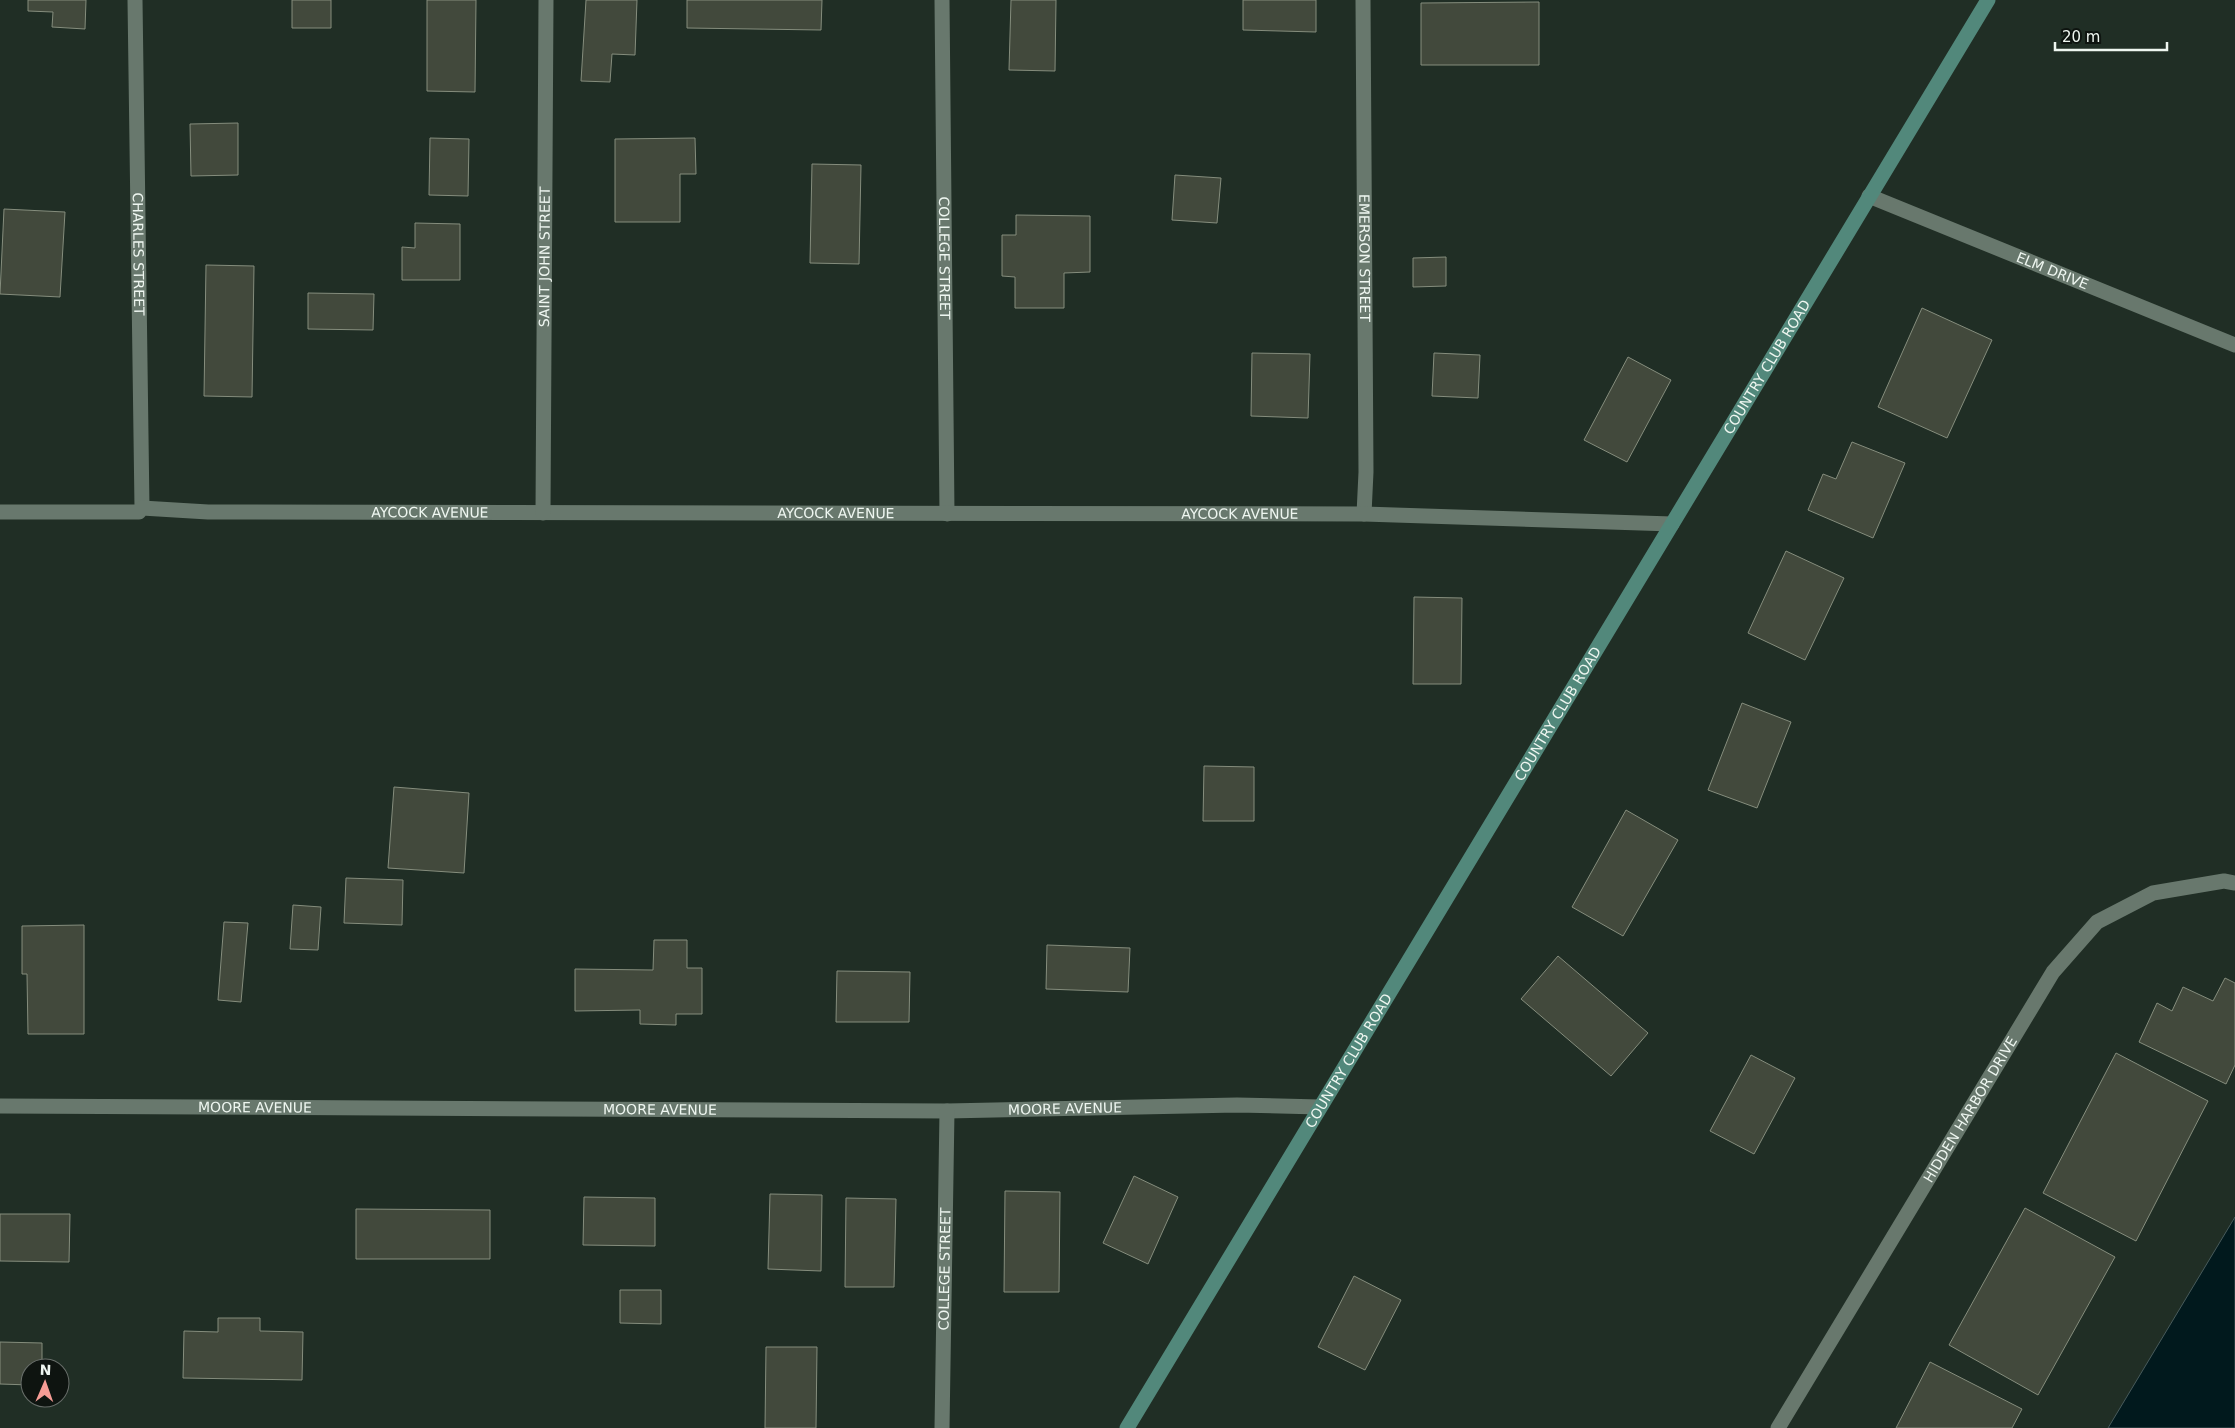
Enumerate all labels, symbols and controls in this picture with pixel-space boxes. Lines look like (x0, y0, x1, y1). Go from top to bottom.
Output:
scale bar (2055, 20, 2168, 52)
text: 20 m (2062, 28, 2100, 46)
street label: SAINT JOHN STREET (536, 186, 553, 327)
street label: CHARLES STREET (130, 192, 147, 316)
street label: EMERSON STREET (1356, 194, 1373, 322)
street label: COLLEGE STREET (936, 196, 953, 320)
street label: ELM DRIVE (2014, 249, 2091, 292)
street label: COUNTRY CLUB ROAD (1720, 297, 1813, 437)
street label: AYCOCK AVENUE (371, 504, 489, 520)
street label: AYCOCK AVENUE (777, 505, 895, 521)
street label: AYCOCK AVENUE (1181, 506, 1299, 522)
street label: COUNTRY CLUB ROAD (1511, 644, 1604, 784)
street label: COUNTRY CLUB ROAD (1302, 991, 1395, 1131)
street label: HIDDEN HARBOR DRIVE (1920, 1034, 2020, 1185)
street label: MOORE AVENUE (198, 1099, 312, 1116)
street label: MOORE AVENUE (1008, 1099, 1122, 1118)
street label: MOORE AVENUE (603, 1101, 717, 1118)
street label: COLLEGE STREET (936, 1207, 953, 1331)
north arrow (20, 1358, 70, 1408)
text: N (39, 1362, 52, 1378)

